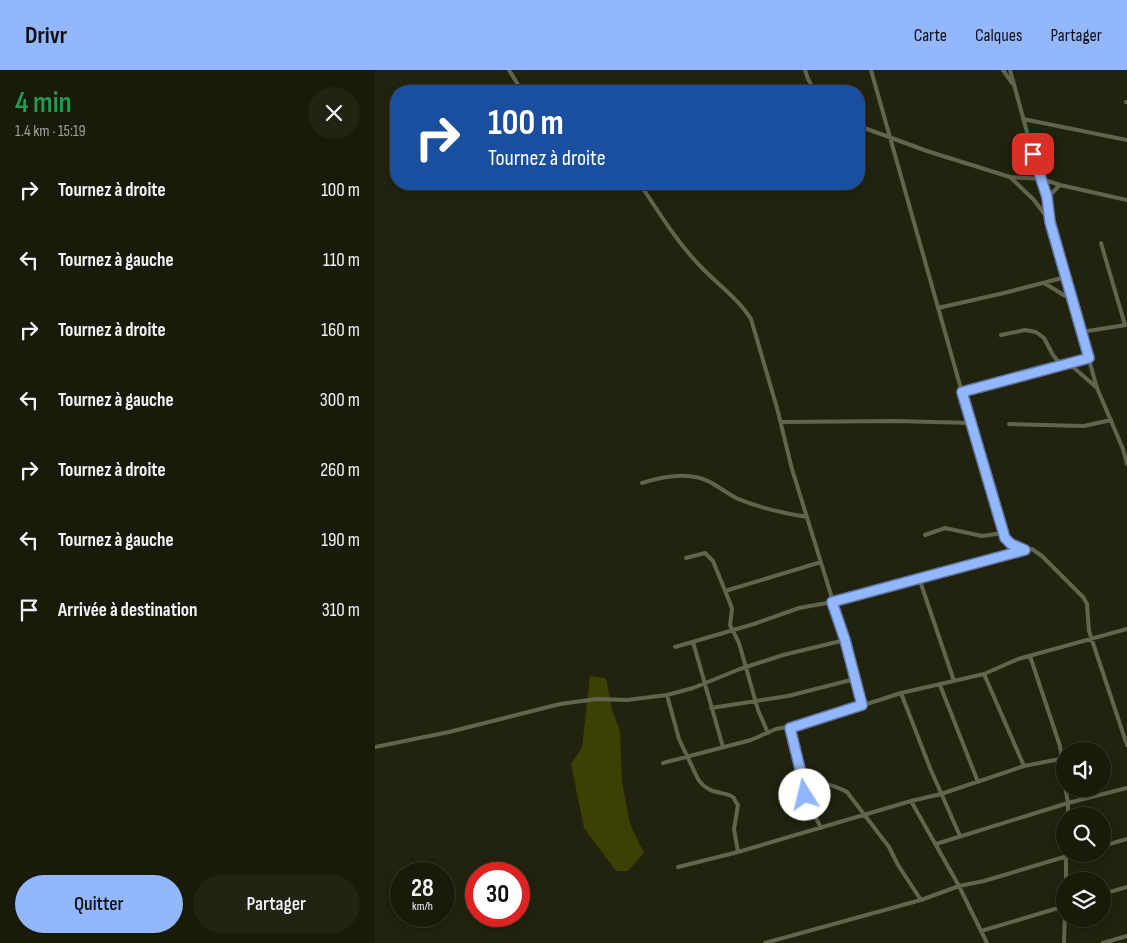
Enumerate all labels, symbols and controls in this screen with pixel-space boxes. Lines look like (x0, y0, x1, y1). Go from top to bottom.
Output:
text: Drivr (25, 21, 67, 50)
text: Carte (914, 25, 947, 46)
text: Calques (975, 25, 1022, 46)
text: Partager (1050, 25, 1102, 46)
text: 4 min (15, 85, 72, 121)
button: close (308, 87, 360, 139)
text: 100 m (488, 102, 564, 145)
icon: right (405, 105, 470, 170)
text: 1.4 km · 15:19 (15, 122, 86, 141)
pin (1012, 133, 1054, 175)
icon: arrive (1019, 140, 1047, 168)
text: Tournez à droite (488, 145, 605, 172)
icon: right (15, 176, 43, 204)
text: Tournez à droite (58, 179, 166, 202)
text: 100 m (321, 179, 360, 202)
icon: left (15, 246, 43, 274)
text: Tournez à gauche (58, 249, 174, 272)
text: 110 m (323, 249, 360, 272)
icon: right (15, 316, 43, 344)
text: Tournez à droite (58, 319, 166, 342)
text: 160 m (321, 319, 360, 342)
icon: left (15, 386, 43, 414)
text: Tournez à gauche (58, 389, 174, 412)
text: 300 m (320, 389, 360, 412)
icon: right (15, 456, 43, 484)
text: Tournez à droite (58, 459, 166, 482)
text: 260 m (320, 459, 360, 482)
icon: left (15, 526, 43, 554)
text: Tournez à gauche (58, 529, 174, 552)
text: 190 m (321, 529, 360, 552)
icon: arrive (15, 596, 43, 624)
text: Arrivée à destination (58, 599, 198, 622)
text: 310 m (322, 599, 360, 622)
map controls (1056, 742, 1111, 927)
button: sound (1056, 742, 1111, 797)
position arrow (778, 768, 830, 820)
button: search (1056, 807, 1111, 862)
speed limit sign: 30 (465, 862, 530, 927)
button: layers (1056, 872, 1111, 927)
text: 28 (411, 873, 434, 904)
button: Quitter (15, 875, 183, 933)
button: Partager (193, 875, 360, 933)
text: km/h (412, 899, 433, 914)

